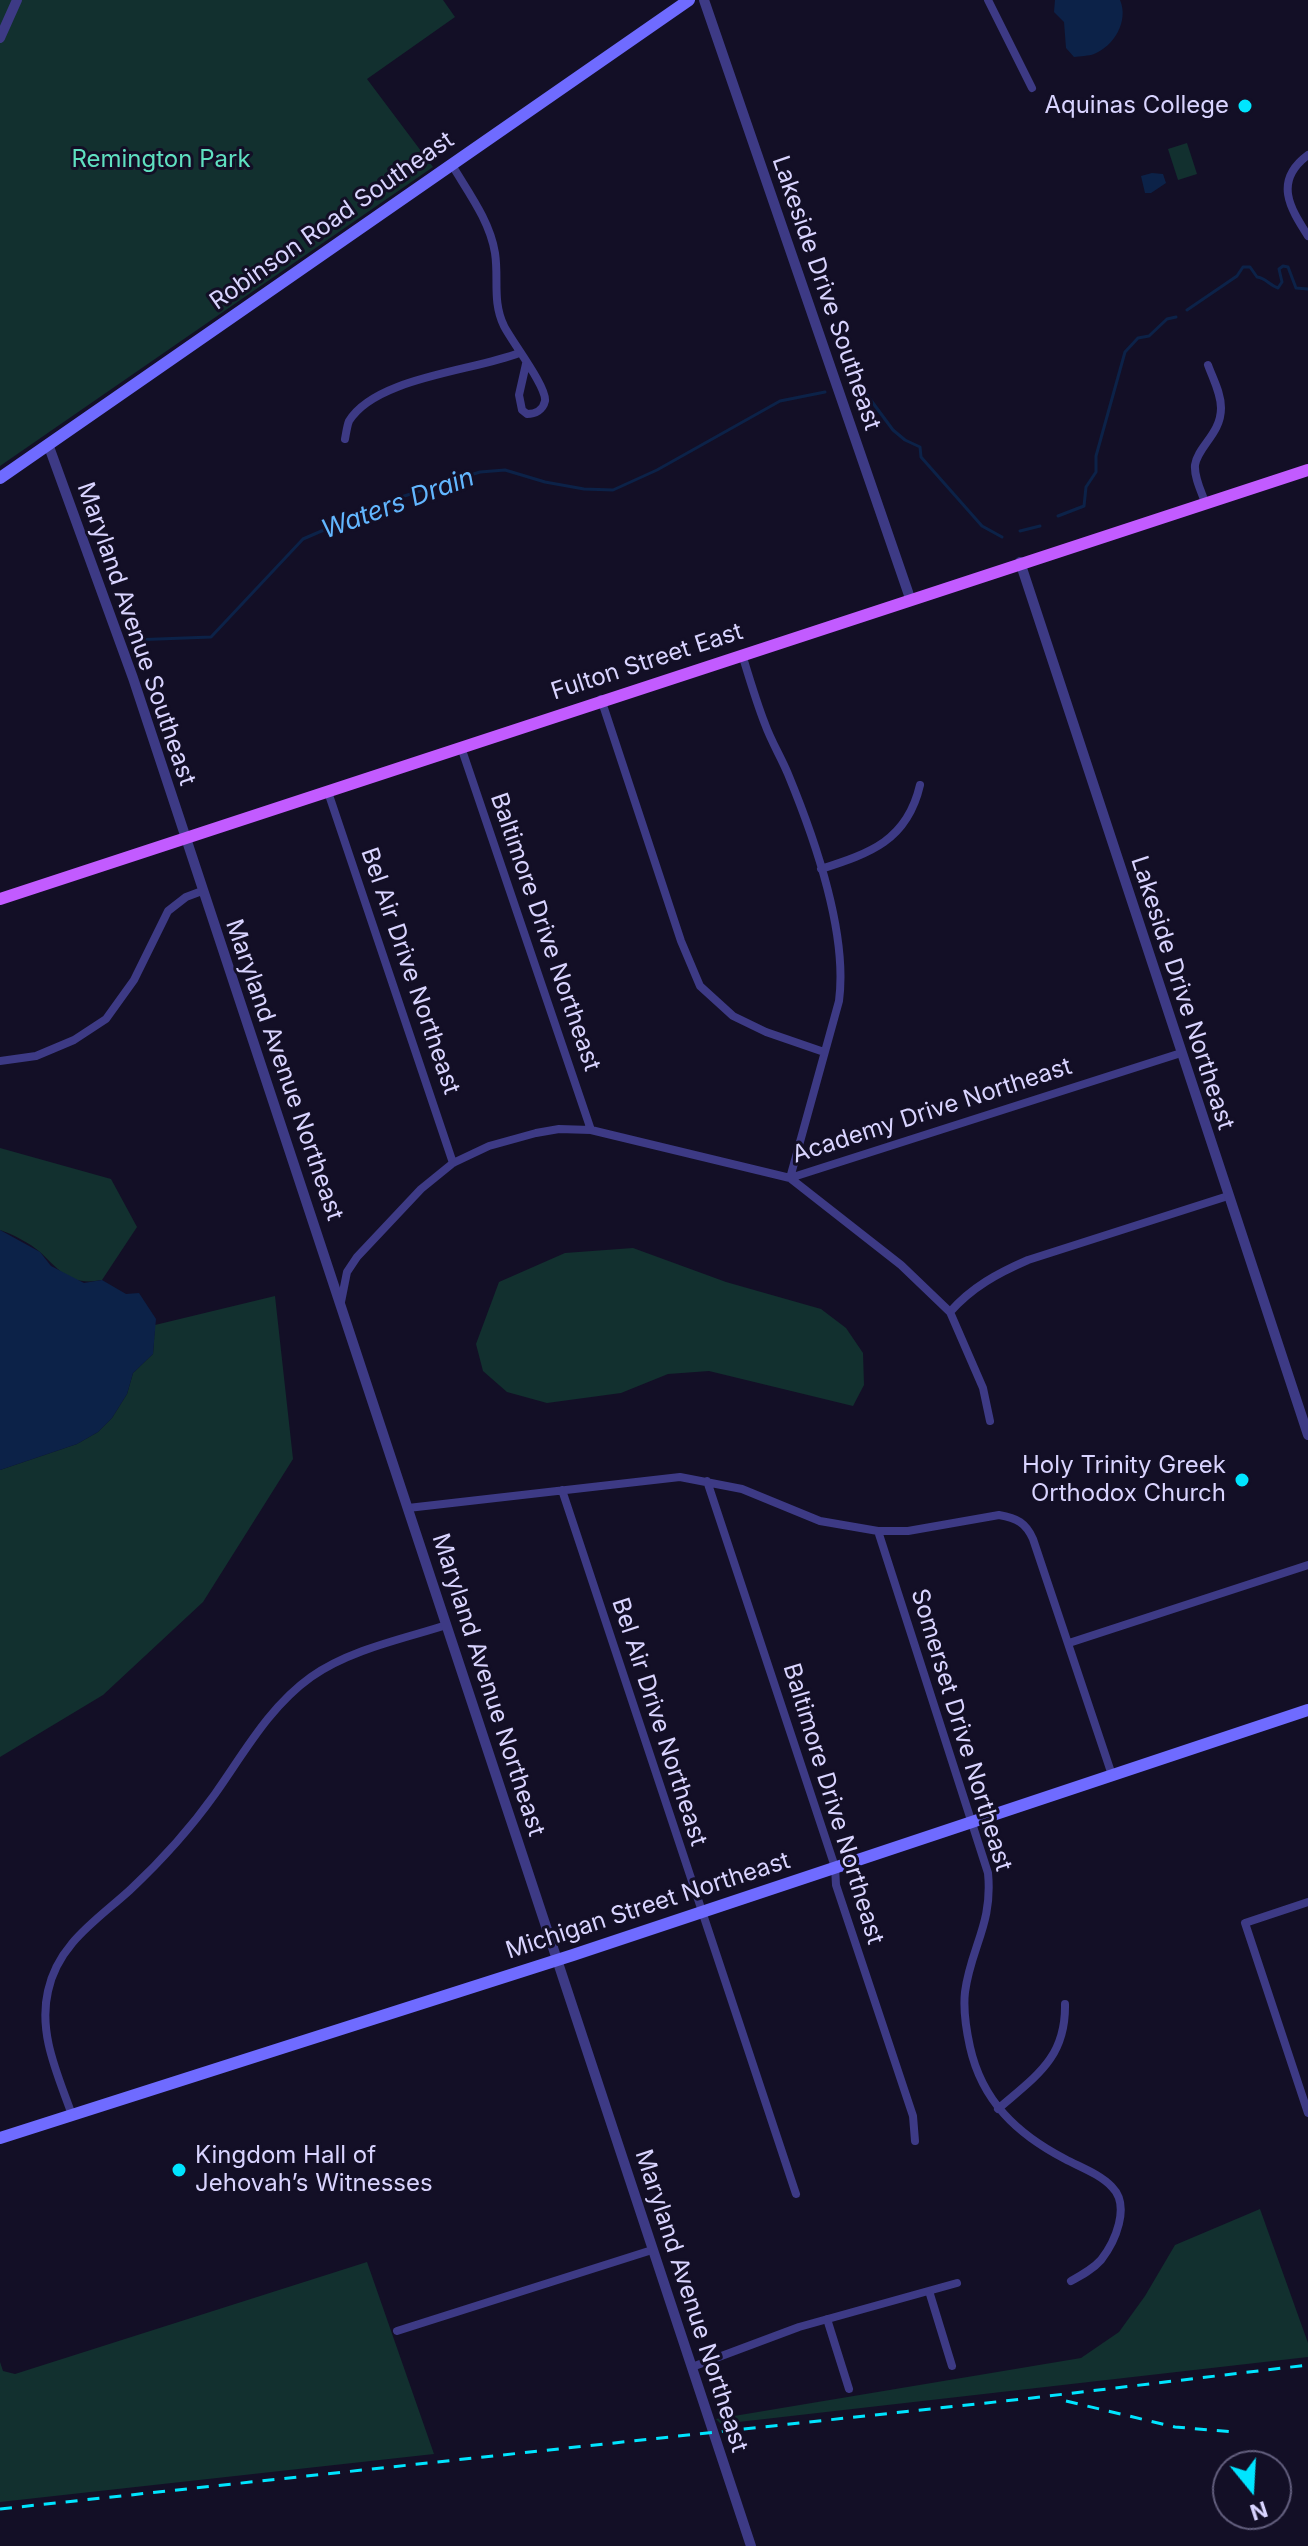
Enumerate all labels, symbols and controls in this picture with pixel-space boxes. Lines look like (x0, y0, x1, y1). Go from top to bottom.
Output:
place label: Aquinas College (1044, 92, 1229, 120)
marker: Aquinas College (1236, 97, 1254, 115)
street label: Robinson Road Southeast (205, 126, 459, 316)
park label: Remington Park (71, 146, 251, 174)
street label: Lakeside Drive Southeast (765, 152, 887, 434)
water label: Waters Drain (317, 462, 479, 546)
street label: Maryland Avenue Southeast (71, 479, 201, 789)
street label: Fulton Street East (548, 617, 746, 707)
street label: Baltimore Drive Northeast (484, 789, 606, 1075)
street label: Bel Air Drive Northeast (354, 844, 466, 1098)
street label: Lakeside Drive Northeast (1124, 853, 1240, 1133)
street label: Maryland Avenue Northeast (219, 916, 349, 1224)
street label: Academy Drive Northeast (789, 1052, 1075, 1170)
place label: Holy Trinity Greek Orthodox Church (1022, 1452, 1226, 1508)
marker: Holy Trinity Greek Orthodox Church (1233, 1471, 1251, 1489)
street label: Maryland Avenue Northeast (425, 1530, 551, 1840)
street label: Somerset Drive Northeast (904, 1585, 1018, 1875)
street label: Bel Air Drive Northeast (605, 1594, 713, 1850)
street label: Baltimore Drive Northeast (777, 1660, 889, 1948)
street label: Michigan Street Northeast (502, 1846, 794, 1966)
place label: Kingdom Hall of Jehovah’s Witnesses (195, 2142, 433, 2198)
street label: Maryland Avenue Northeast (628, 2146, 754, 2456)
marker: Kingdom Hall of Jehovah’s Witnesses (170, 2161, 188, 2179)
north arrow (1212, 2450, 1292, 2530)
text: N (1247, 2496, 1271, 2526)

